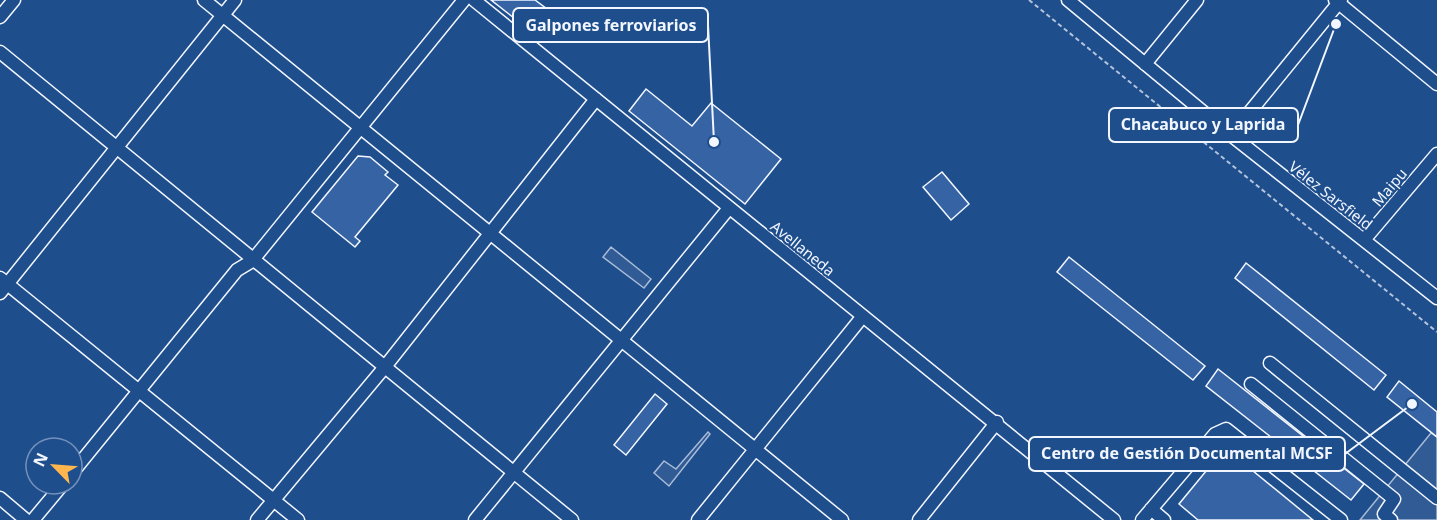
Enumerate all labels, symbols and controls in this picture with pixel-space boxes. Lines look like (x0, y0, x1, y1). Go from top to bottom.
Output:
callout: Galpones ferroviarios (513, 8, 708, 42)
text: Galpones ferroviarios (525, 14, 697, 36)
callout: Chacabuco y Laprida (1109, 108, 1298, 142)
text: Chacabuco y Laprida (1121, 113, 1285, 135)
street label: Vélez Sarsfield (1285, 156, 1377, 234)
street label: Maipu (1367, 164, 1411, 210)
street label: Avellaneda (767, 216, 839, 280)
north arrow (24, 436, 84, 496)
callout: Centro de Gestión Documental MCSF (1029, 437, 1345, 471)
text: Centro de Gestión Documental MCSF (1041, 442, 1333, 464)
text: N (28, 449, 53, 470)

